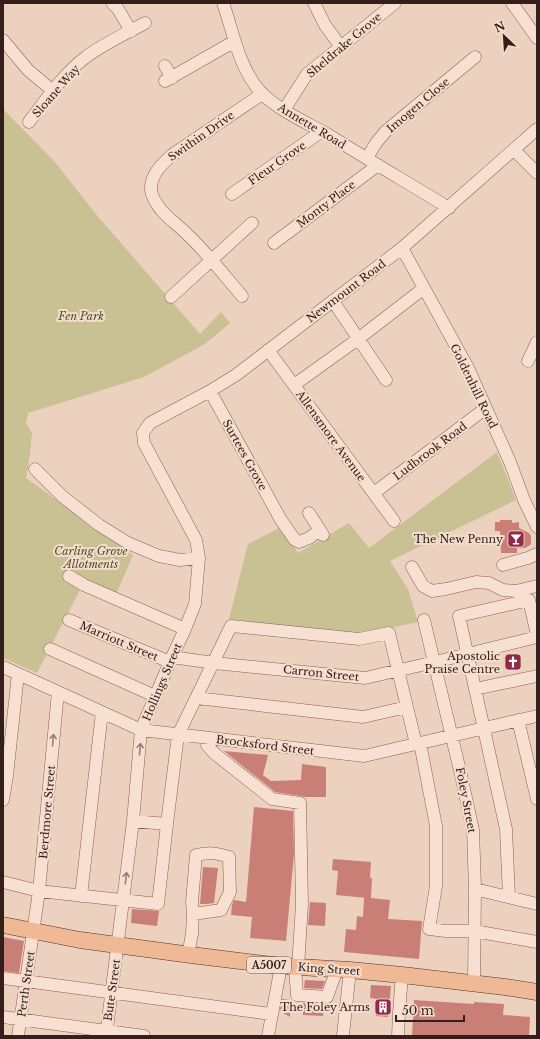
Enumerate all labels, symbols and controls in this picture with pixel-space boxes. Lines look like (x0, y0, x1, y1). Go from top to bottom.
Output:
street label: Sheldrake Grove (304, 10, 384, 80)
north arrow (484, 16, 524, 56)
text: N (492, 18, 508, 35)
street label: Sloane Way (29, 62, 83, 120)
street label: Imogen Close (384, 75, 452, 135)
street label: Annette Road (275, 100, 349, 152)
street label: Swithin Drive (165, 108, 237, 164)
street label: Fleur Grove (245, 138, 309, 188)
street label: Monty Place (294, 177, 358, 231)
street label: Newmount Road (304, 256, 389, 325)
park label: Fen Park (57, 309, 104, 323)
street label: Goldenhill Road (447, 341, 501, 431)
street label: Allensmore Avenue (293, 387, 369, 484)
street label: Surtees Grove (220, 417, 270, 493)
street label: Ludbrook Road (390, 418, 470, 483)
bar icon: The New Penny (506, 529, 526, 549)
place label: The New Penny (414, 532, 503, 546)
park label: Carling Grove Allotments (54, 544, 128, 571)
street label: Marriott Street (78, 618, 161, 664)
street label: Hollings Street (139, 640, 185, 723)
place label: Apostolic Praise Centre (425, 649, 500, 676)
church icon: Apostolic Praise Centre (503, 652, 523, 672)
street label: Carron Street (282, 662, 361, 684)
street label: Brocksford Street (215, 732, 316, 758)
one-way arrow (50, 734, 57, 747)
one-way arrow (136, 743, 143, 756)
street label: Berdmore Street (36, 764, 58, 859)
street label: Foley Street (453, 766, 479, 835)
one-way arrow (122, 872, 130, 885)
street label: Perth Street (14, 949, 38, 1018)
street label: Bute Street (101, 957, 123, 1022)
road number: A5007 (247, 957, 291, 973)
street label: King Street (297, 960, 362, 978)
building icon: The Foley Arms (373, 997, 393, 1017)
scale bar (396, 997, 464, 1023)
place label: The Foley Arms (280, 1000, 370, 1014)
text: 50 m (402, 1003, 434, 1018)

